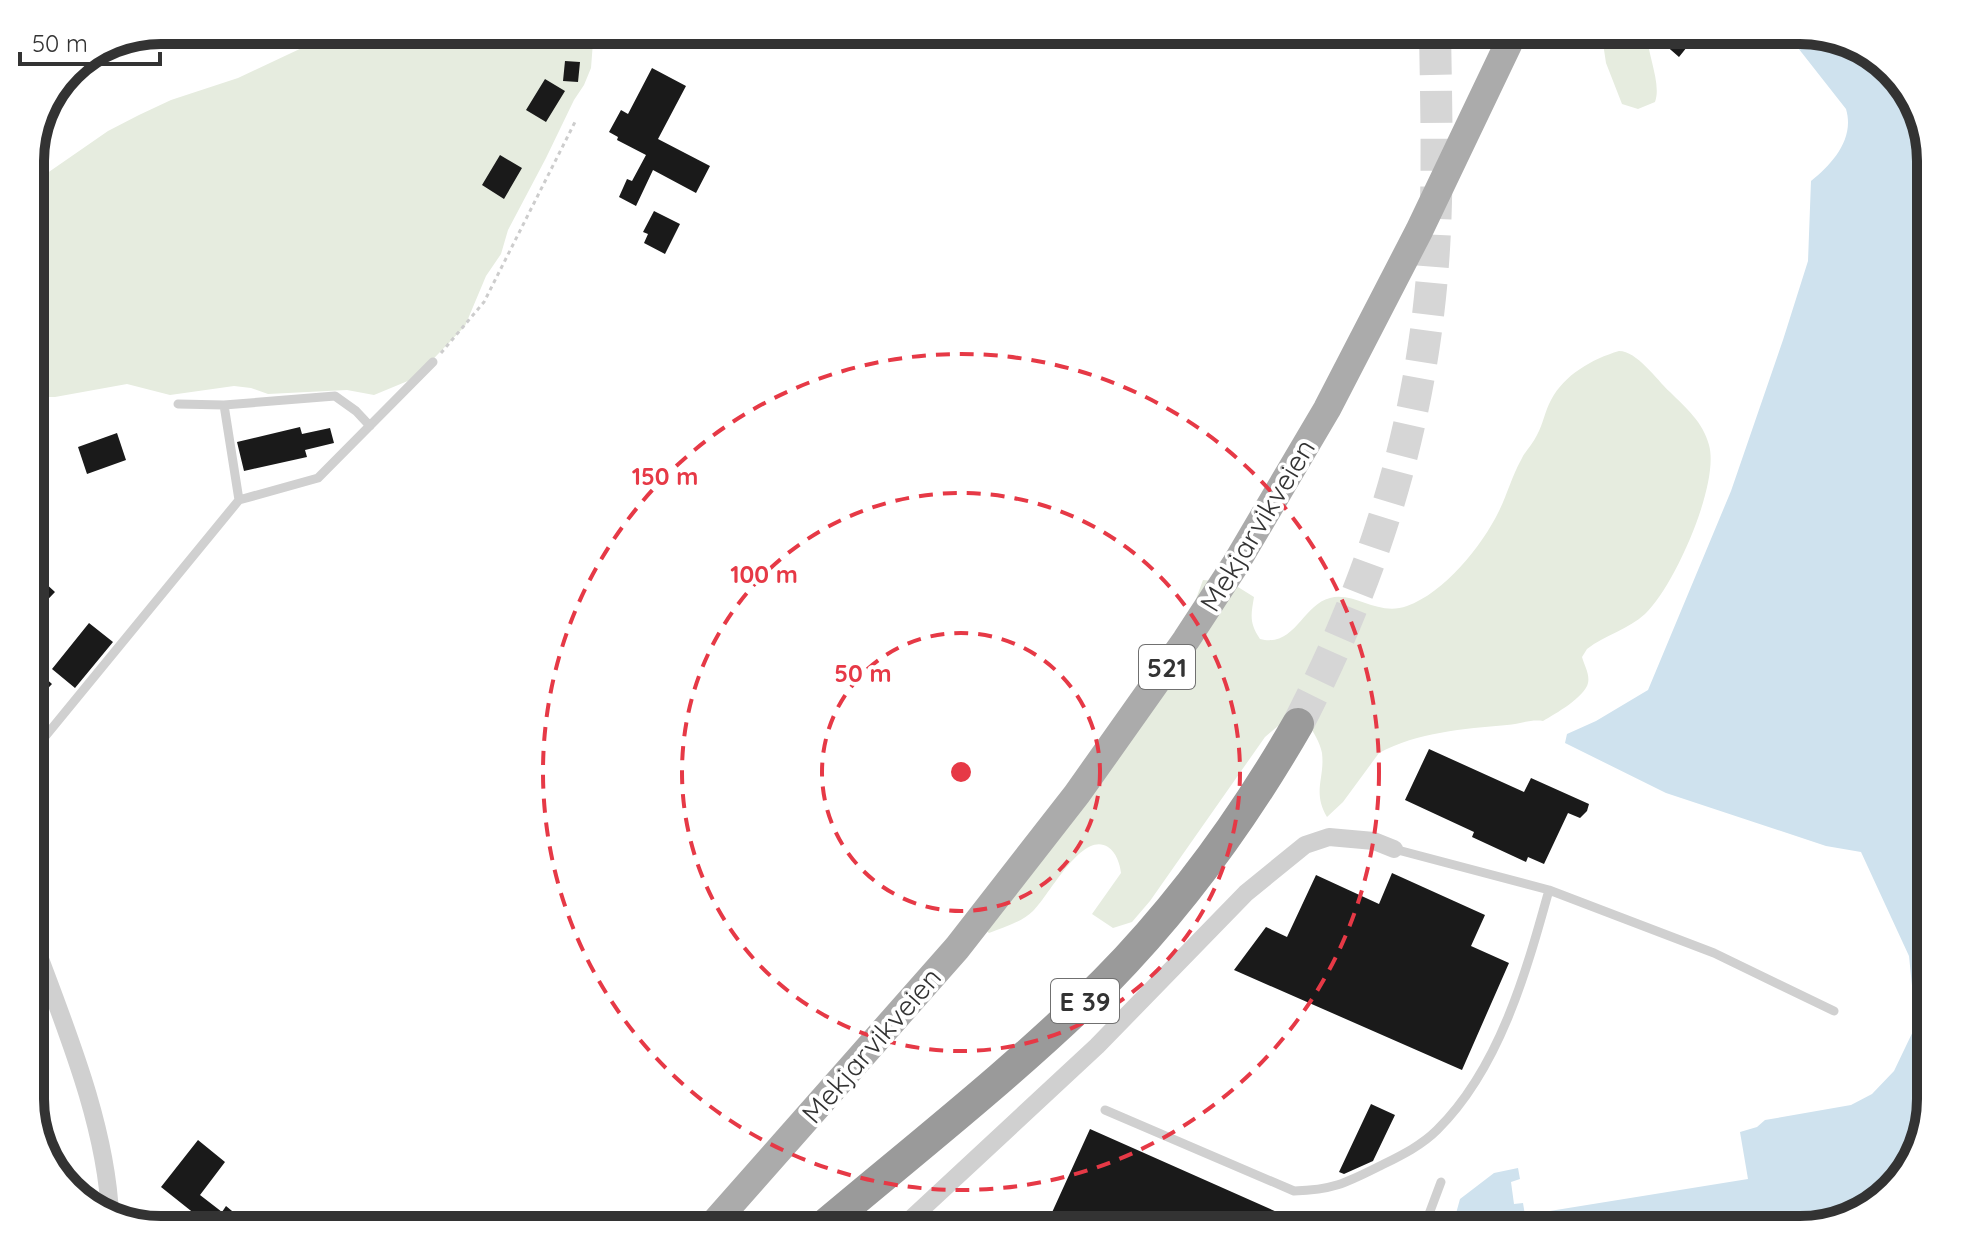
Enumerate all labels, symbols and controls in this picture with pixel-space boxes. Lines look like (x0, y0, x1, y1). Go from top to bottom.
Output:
scale bar (20, 16, 160, 66)
text: 50 m (32, 28, 88, 58)
street label: Mekjarvikveien (1192, 433, 1322, 617)
text: 150 m (632, 461, 698, 491)
text: 100 m (730, 559, 798, 589)
road number: 521 (1139, 645, 1195, 689)
text: 50 m (834, 658, 892, 688)
centre of rings (947, 758, 975, 786)
street label: Mekjarvikveien (794, 960, 948, 1130)
road number: E 39 (1051, 979, 1119, 1023)

